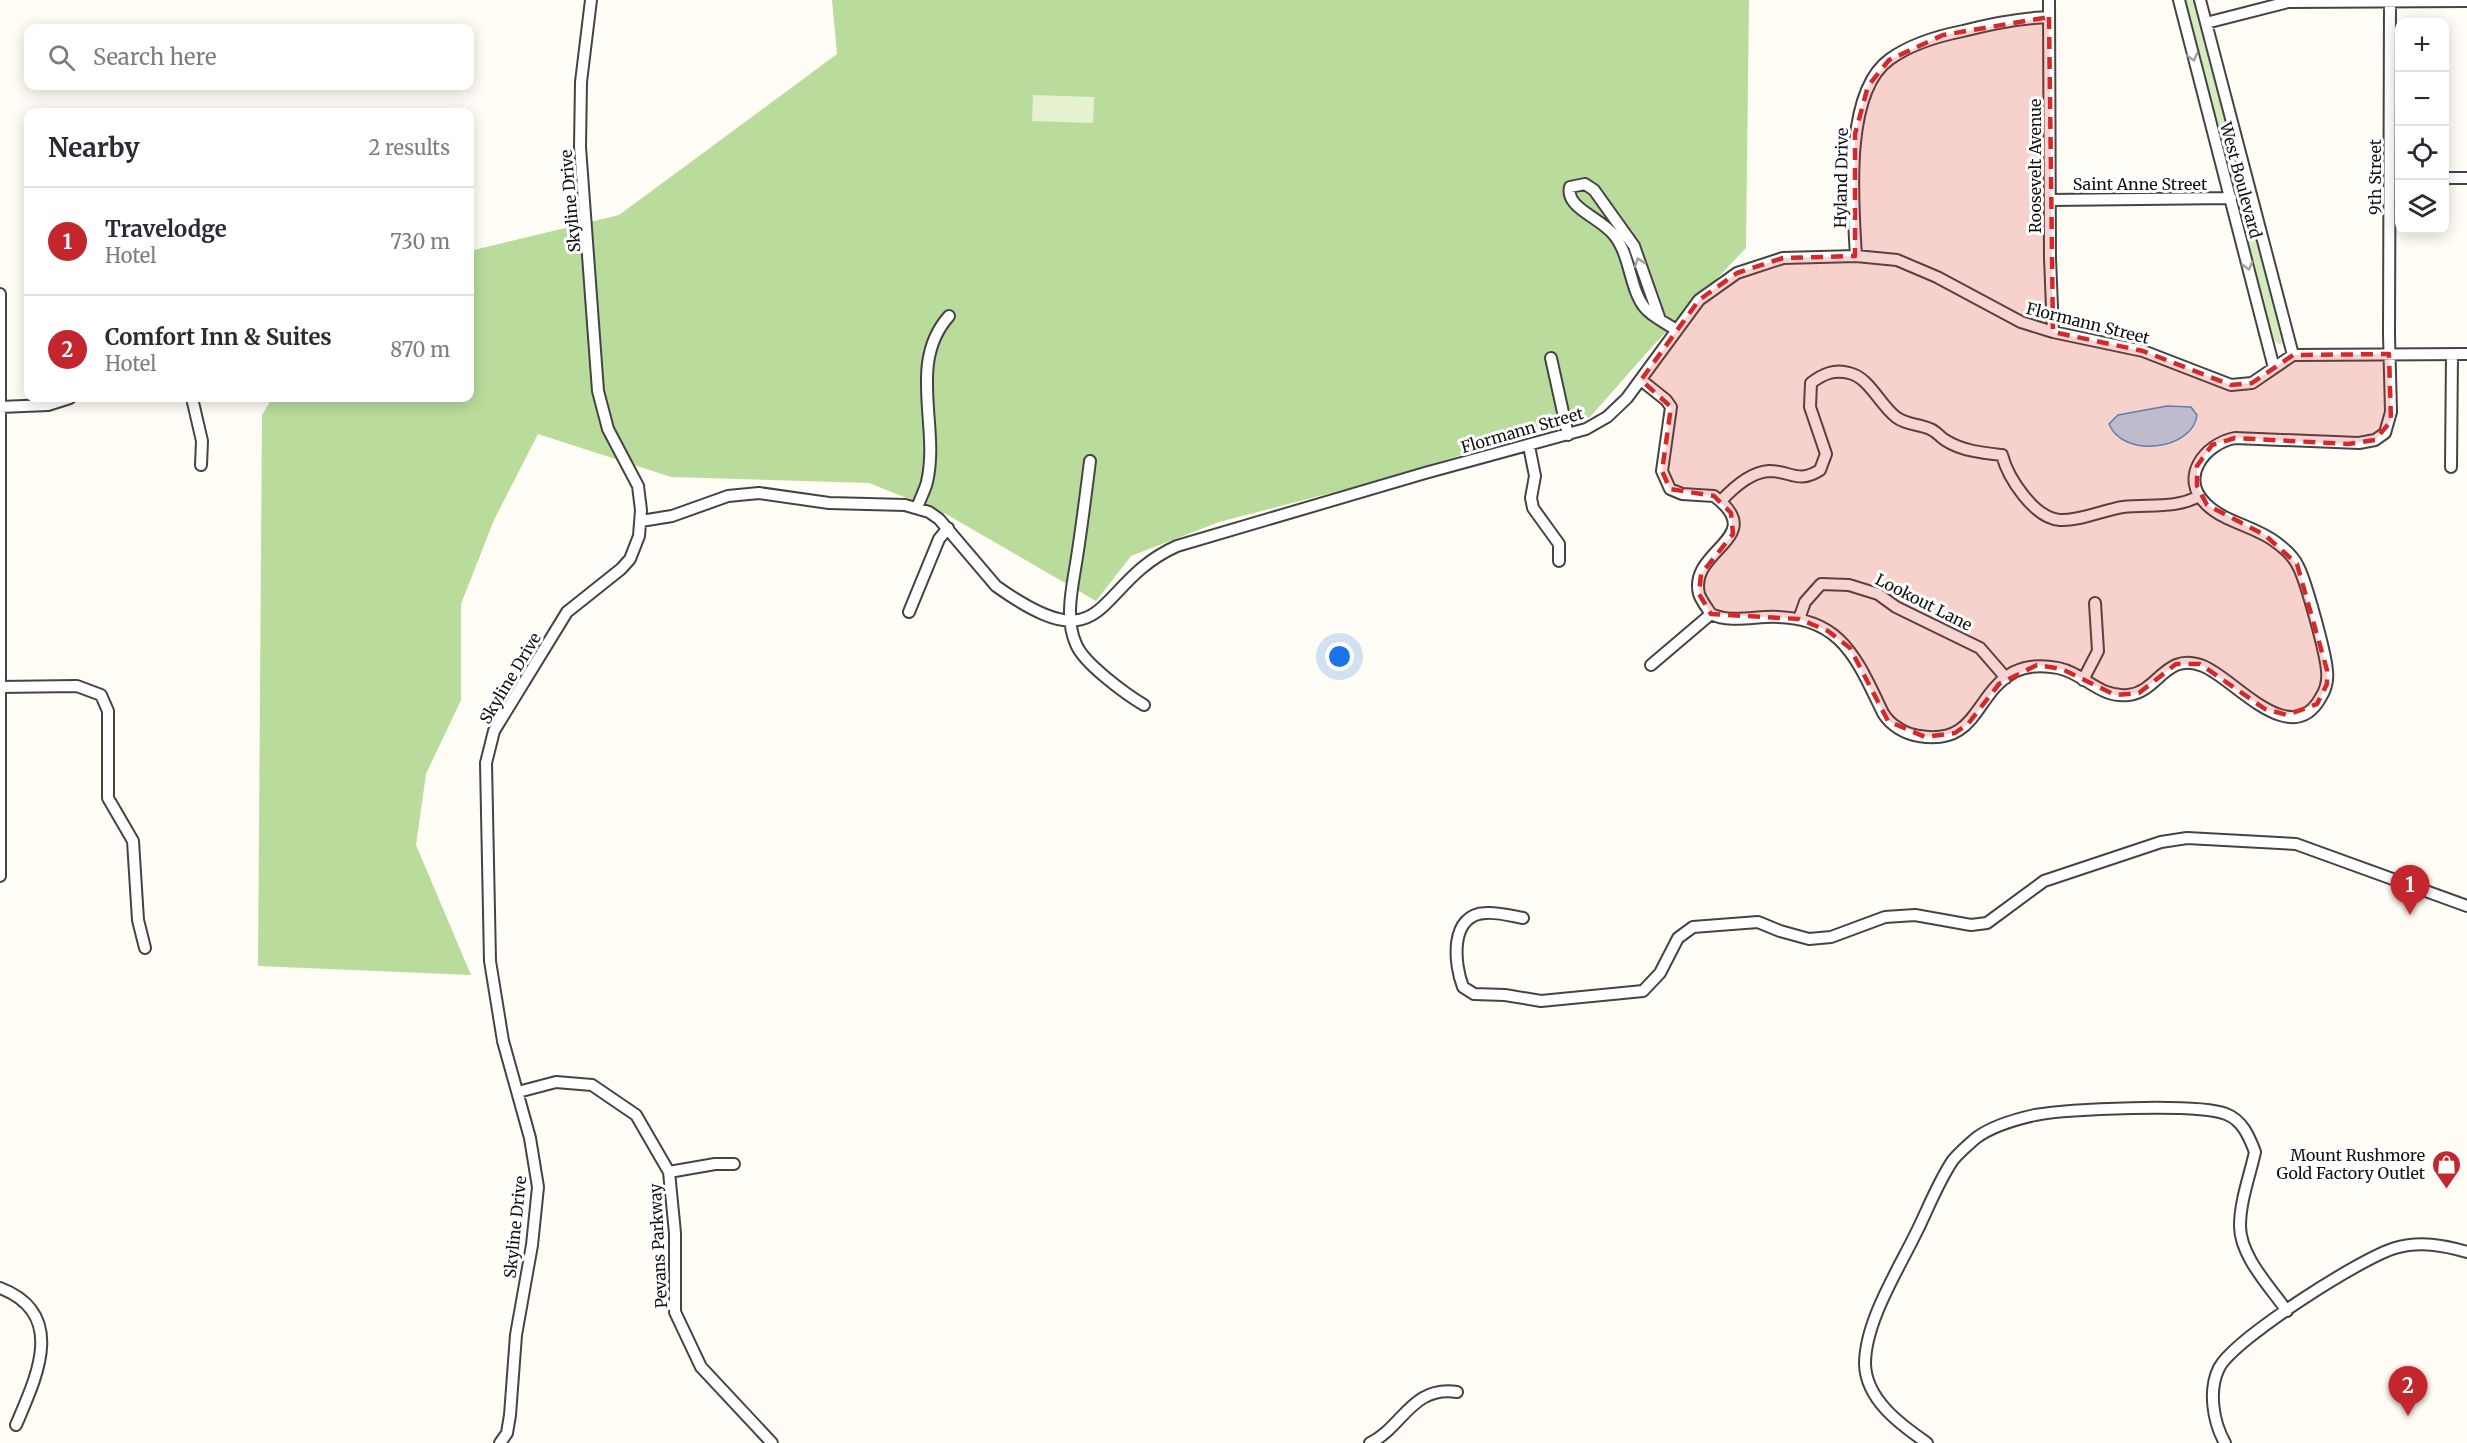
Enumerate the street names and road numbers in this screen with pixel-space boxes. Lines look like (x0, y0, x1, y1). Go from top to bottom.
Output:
street label: Roosevelt Avenue (2025, 99, 2045, 233)
street label: West Boulevard (2216, 119, 2266, 241)
street label: Hyland Drive (1830, 128, 1852, 228)
street label: 9th Street (2365, 138, 2385, 215)
street label: Skyline Drive (556, 149, 584, 253)
street label: Saint Anne Street (2073, 174, 2208, 194)
street label: Flormann Street (2024, 298, 2152, 348)
street label: Flormann Street (1458, 403, 1586, 457)
street label: Lookout Lane (1872, 569, 1976, 635)
street label: Skyline Drive (475, 629, 545, 727)
street label: Skyline Drive (500, 1175, 530, 1279)
street label: Pevans Parkway (645, 1182, 671, 1309)

